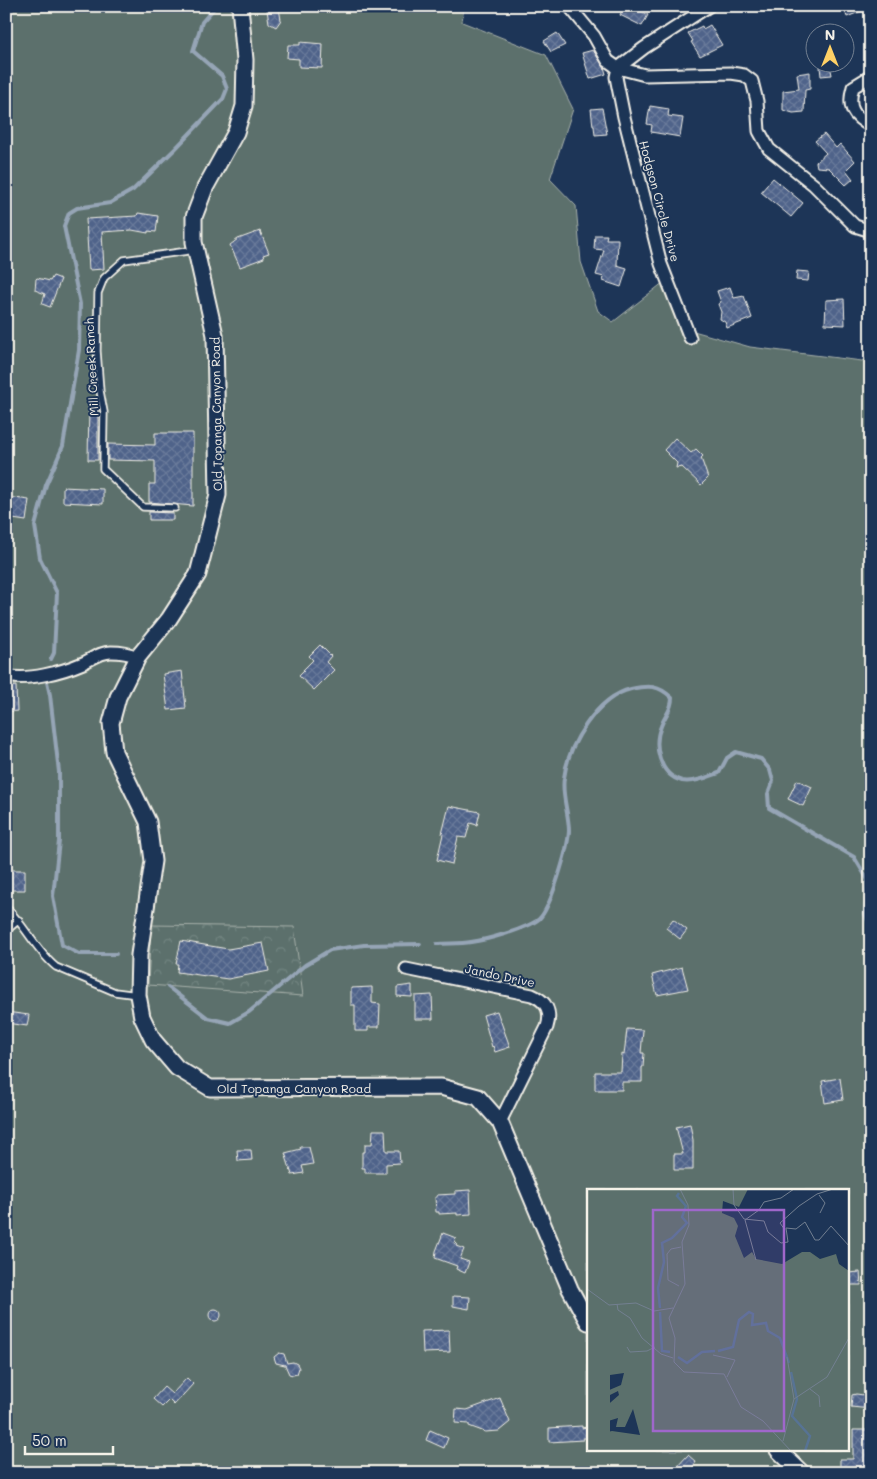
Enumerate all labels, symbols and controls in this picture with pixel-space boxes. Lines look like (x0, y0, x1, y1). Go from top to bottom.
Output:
north arrow (804, 22, 854, 72)
text: N (825, 25, 835, 44)
street label: Hodgson Circle Drive (636, 139, 684, 263)
street label: Mill Creek Ranch (80, 317, 102, 417)
street label: Old Topanga Canyon Road (207, 336, 225, 491)
street label: Jando Drive (464, 960, 536, 990)
street label: Old Topanga Canyon Road (217, 1080, 371, 1096)
inset map (587, 1189, 850, 1452)
scale bar (25, 1424, 112, 1456)
text: 50 m (32, 1430, 67, 1450)

